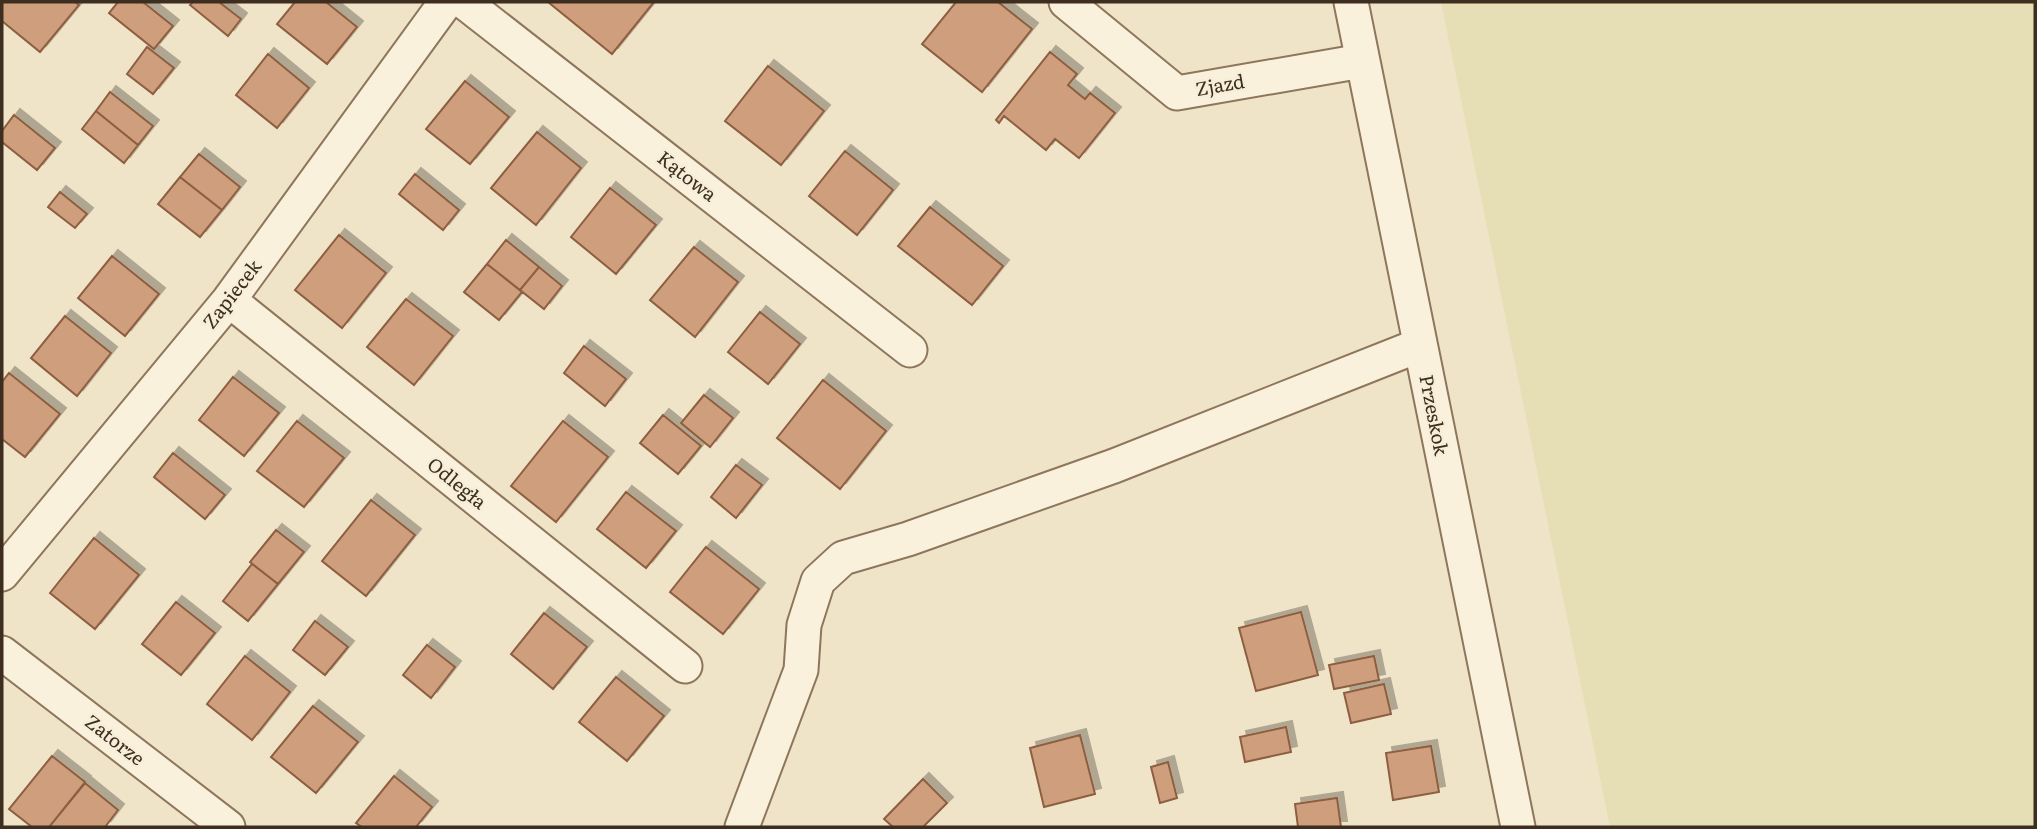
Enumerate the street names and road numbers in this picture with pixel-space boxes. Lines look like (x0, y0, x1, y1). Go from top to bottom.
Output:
street label: Zjazd (1193, 66, 1247, 102)
street label: Kątowa (652, 143, 724, 208)
street label: Zapiecek (195, 253, 267, 334)
street label: Przeskok (1413, 372, 1457, 458)
street label: Odległa (422, 450, 494, 515)
street label: Zatorze (80, 707, 151, 771)

